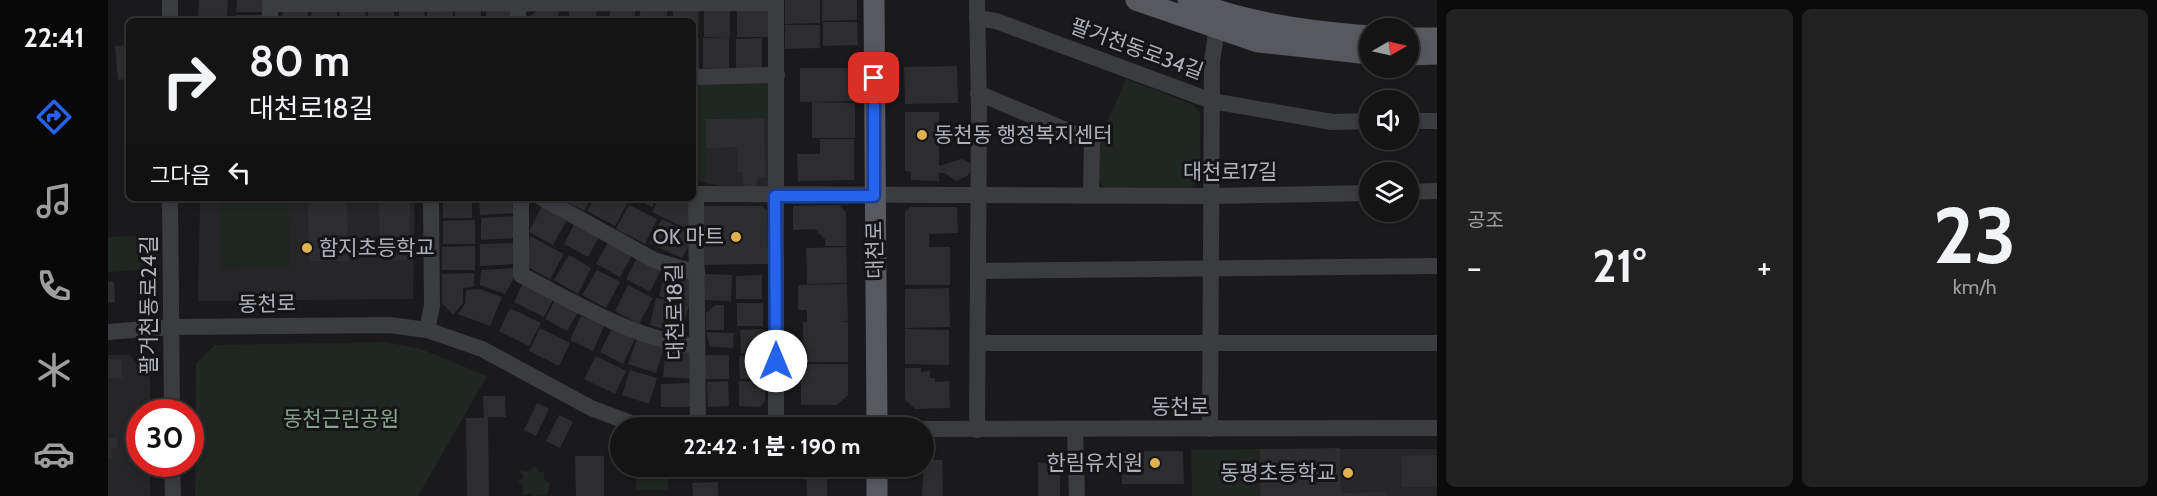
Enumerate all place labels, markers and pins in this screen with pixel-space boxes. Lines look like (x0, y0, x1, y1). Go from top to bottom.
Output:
pin (848, 52, 899, 103)
place label: 동천동 행정복지센터 (934, 122, 1113, 147)
marker: 동천동 행정복지센터 (915, 128, 929, 142)
place label: OK 마트 (653, 224, 724, 249)
marker: OK 마트 (729, 230, 743, 244)
place label: 함지초등학교 (319, 235, 435, 260)
marker: 함지초등학교 (300, 241, 314, 255)
place label: 한림유치원 (1046, 450, 1143, 475)
marker: 한림유치원 (1148, 456, 1162, 470)
place label: 동평초등학교 (1220, 460, 1336, 485)
marker: 동평초등학교 (1341, 466, 1355, 480)

